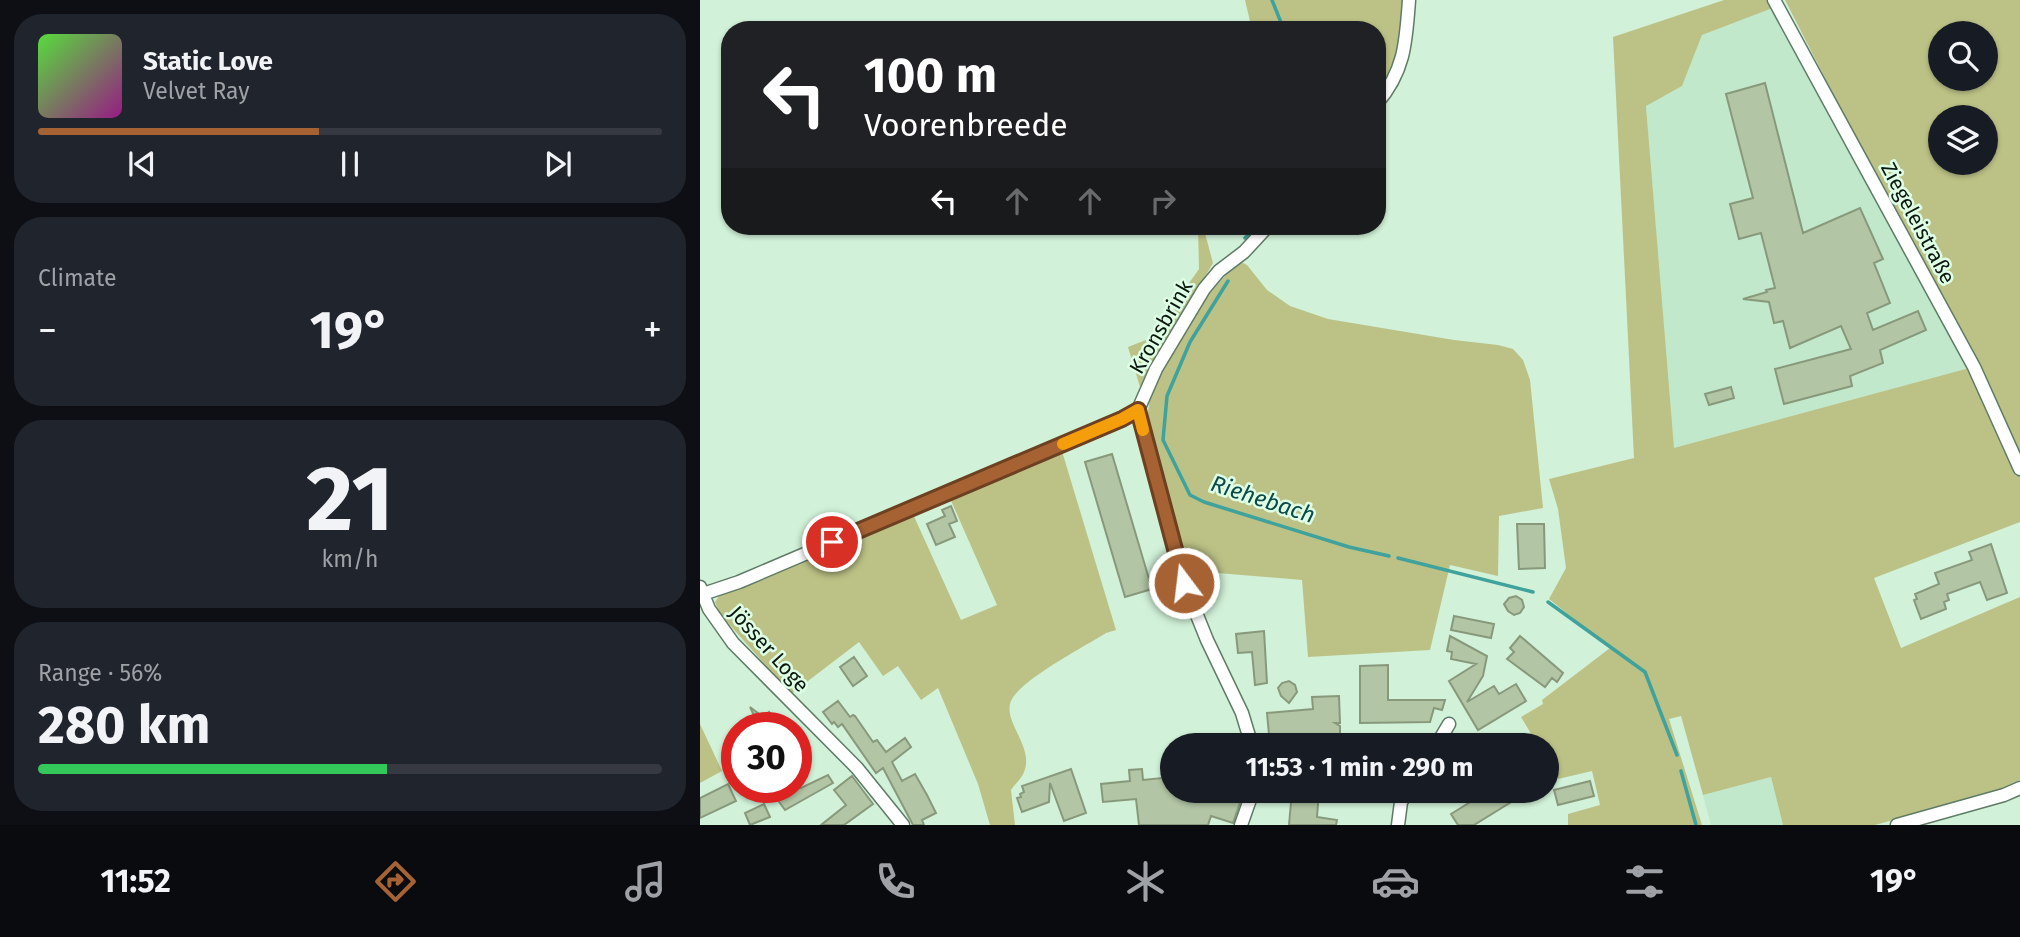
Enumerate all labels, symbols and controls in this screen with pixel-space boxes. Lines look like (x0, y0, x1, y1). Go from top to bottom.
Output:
map controls (1928, 21, 1998, 175)
button: search (1928, 21, 1998, 91)
text: Static Love (143, 46, 273, 77)
text: 100 m (864, 46, 997, 105)
icon: left (749, 49, 840, 140)
text: Velvet Ray (143, 77, 250, 105)
button: layers (1928, 105, 1998, 175)
text: Voorenbreede (864, 106, 1068, 144)
icon: previous (123, 145, 161, 183)
icon: pause (331, 145, 369, 183)
icon: next (539, 145, 577, 183)
street label: Ziegeleistraße (1875, 158, 1961, 288)
icon: left (925, 182, 963, 220)
icon: ahead (998, 182, 1036, 220)
icon: ahead (1071, 182, 1109, 220)
icon: right (1144, 182, 1182, 220)
text: Climate (38, 264, 117, 292)
street label: Kronsbrink (1124, 275, 1198, 378)
text: 19° (310, 299, 390, 362)
text: − (38, 307, 57, 353)
text: + (643, 307, 662, 353)
text: 21 (306, 445, 394, 554)
water label: Riehebach (1207, 469, 1319, 529)
pin (802, 512, 862, 572)
icon: arrive (813, 523, 851, 561)
text: km/h (322, 545, 378, 573)
position arrow (1147, 546, 1221, 620)
street label: Jösser Loge (723, 600, 815, 698)
text: Range · 56% (38, 659, 162, 687)
text: 280 km (38, 694, 210, 757)
speed limit sign: 30 (721, 712, 812, 803)
text: 11:53 · 1 min · 290 m (1245, 752, 1474, 783)
icon: directions (371, 857, 420, 906)
icon: music (621, 857, 670, 906)
icon: phone (871, 857, 920, 906)
icon: climate (1121, 857, 1170, 906)
icon: car (1371, 857, 1420, 906)
icon: filters (1620, 857, 1669, 906)
text: 11:52 (100, 862, 171, 900)
text: 19° (1870, 862, 1920, 900)

